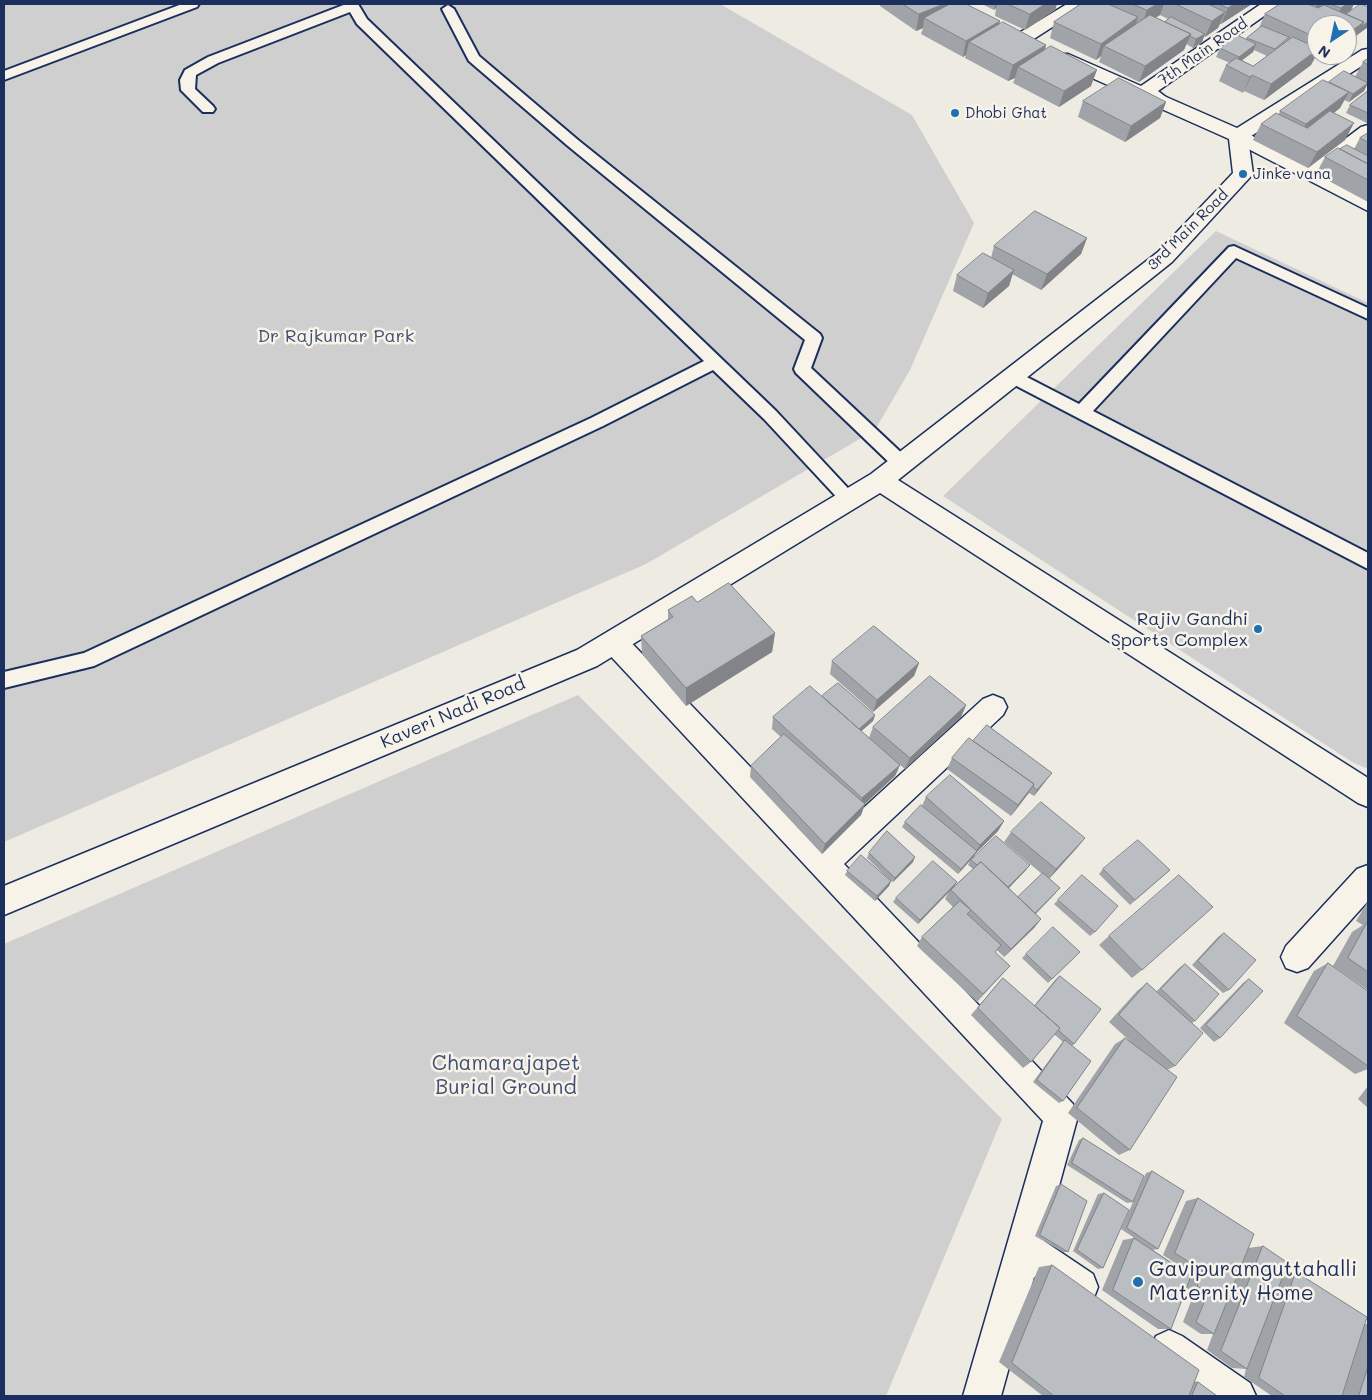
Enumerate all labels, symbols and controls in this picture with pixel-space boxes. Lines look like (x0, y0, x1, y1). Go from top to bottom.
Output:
street label: 7th Main Road (1155, 15, 1251, 89)
north arrow (1307, 15, 1357, 65)
text: N (1314, 41, 1334, 63)
place label: Dhobi Ghat (965, 104, 1047, 122)
marker: Dhobi Ghat (949, 107, 961, 119)
place label: Jinke vana (1253, 165, 1331, 183)
marker: Jinke vana (1237, 168, 1249, 180)
street label: 3rd Main Road (1144, 186, 1232, 274)
park label: Dr Rajkumar Park (258, 325, 414, 347)
place label: Rajiv Gandhi Sports Complex (1111, 608, 1248, 650)
marker: Rajiv Gandhi Sports Complex (1252, 623, 1264, 635)
street label: Kaveri Nadi Road (377, 673, 529, 753)
park label: Chamarajapet Burial Ground (432, 1051, 580, 1101)
place label: Gavipuramguttahalli Maternity Home (1149, 1257, 1357, 1307)
marker: Gavipuramguttahalli Maternity Home (1131, 1275, 1145, 1289)

